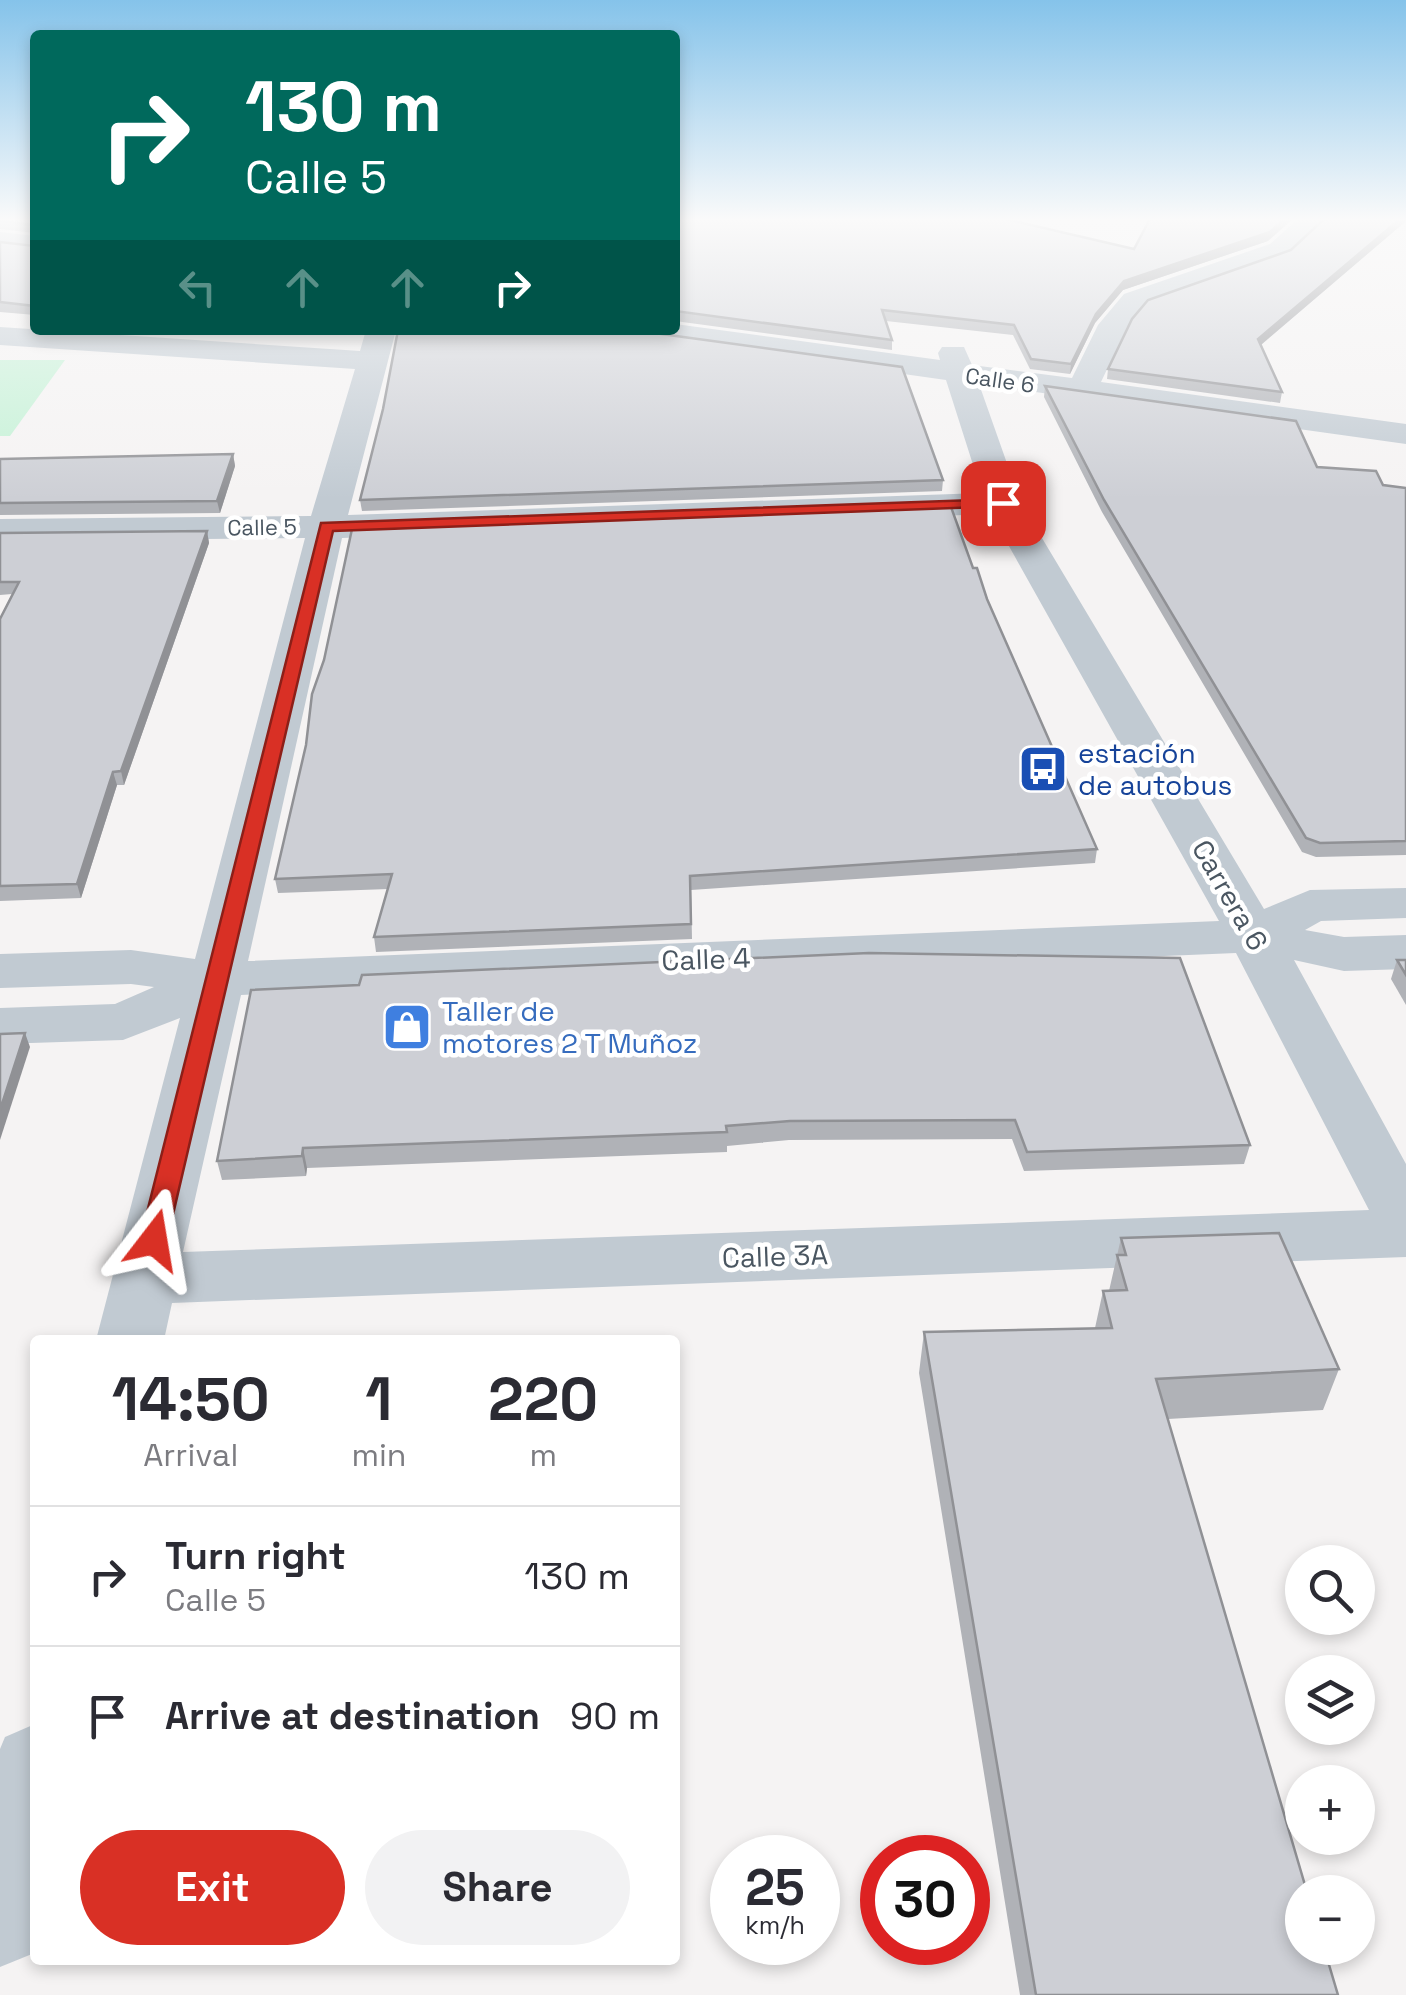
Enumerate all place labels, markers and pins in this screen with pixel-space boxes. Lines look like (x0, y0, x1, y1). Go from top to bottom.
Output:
pin (961, 461, 1046, 546)
place label: estación de autobus (1078, 735, 1232, 803)
bus stop icon: estación de autobus (1017, 743, 1069, 795)
place label: Taller de motores 2 T Muñoz (442, 993, 697, 1061)
shop icon: Taller de motores 2 T Muñoz (381, 1001, 433, 1053)

